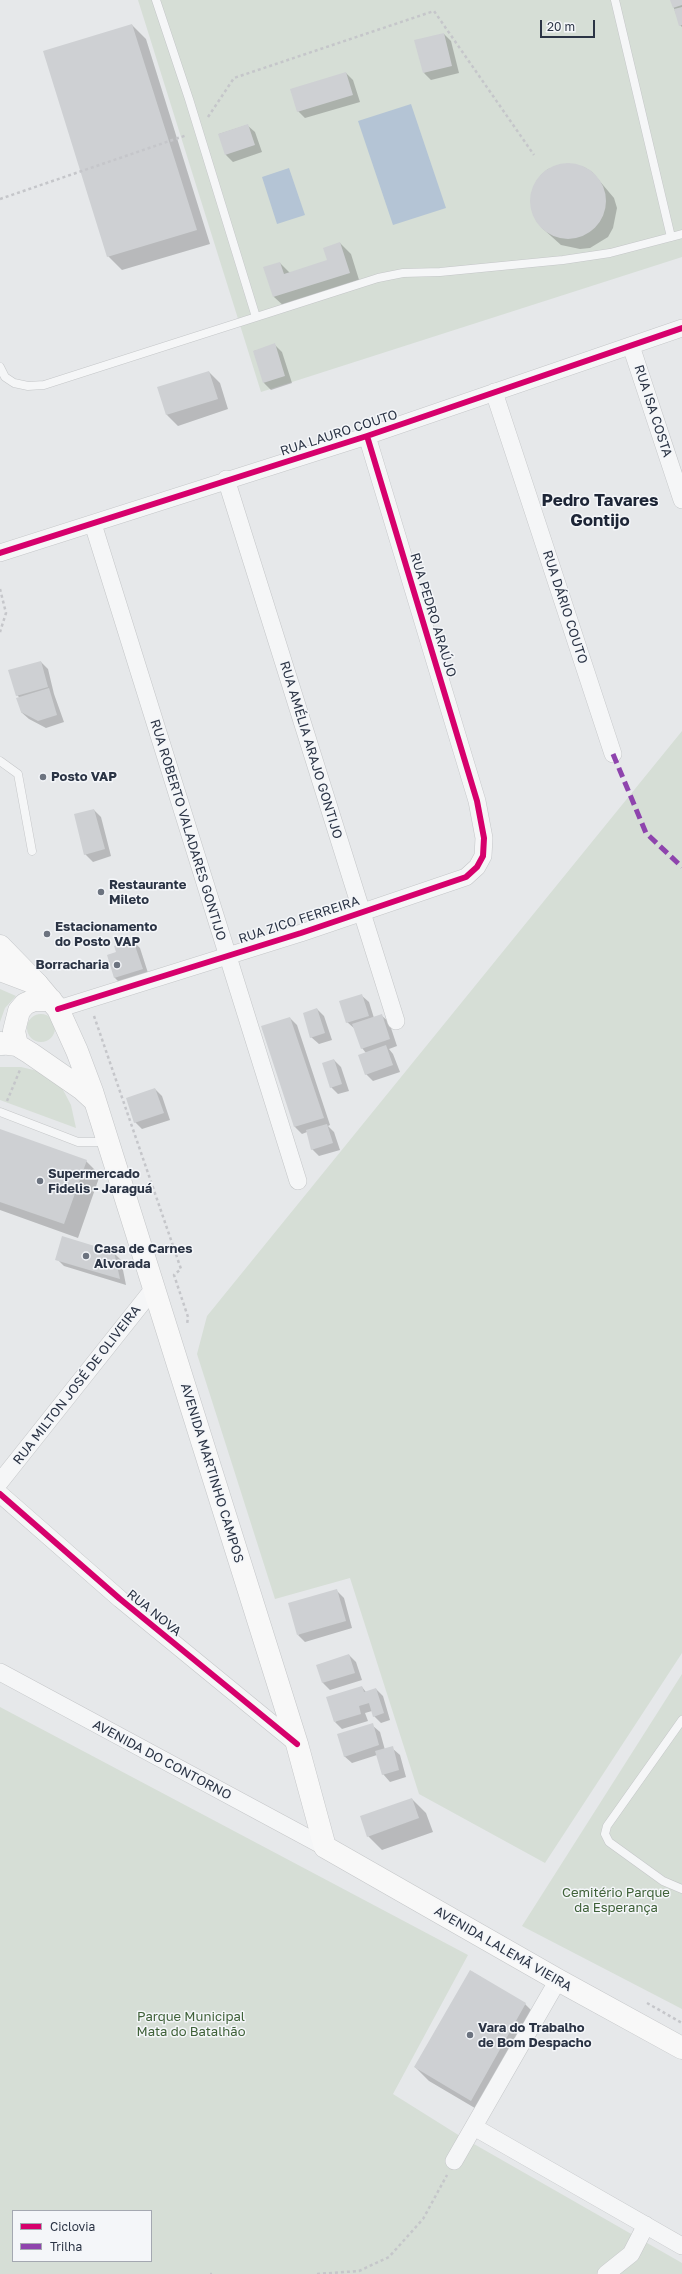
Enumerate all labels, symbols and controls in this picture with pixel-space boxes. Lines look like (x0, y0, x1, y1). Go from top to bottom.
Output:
scale bar (542, 12, 597, 38)
text: 20 m (547, 19, 575, 34)
street label: RUA ISA COSTA (631, 363, 675, 459)
street label: RUA LAURO COUTO (278, 407, 400, 459)
district label: Pedro Tavares Gontijo (541, 491, 659, 531)
street label: RUA DÁRIO COUTO (539, 548, 591, 666)
street label: RUA PEDRO ARAÚJO (407, 551, 459, 679)
street label: RUA AMÉLIA ARAJO GONTIJO (276, 659, 346, 841)
street label: RUA ROBERTO VALADARES GONTIJO (147, 717, 229, 943)
place label: Posto VAP (51, 769, 117, 785)
marker: Posto VAP (38, 772, 48, 782)
place label: Restaurante Mileto (109, 877, 186, 908)
marker: Restaurante Mileto (96, 887, 106, 897)
street label: RUA ZICO FERREIRA (237, 893, 361, 947)
place label: Estacionamento do Posto VAP (55, 919, 157, 950)
marker: Estacionamento do Posto VAP (42, 929, 52, 939)
place label: Borracharia (35, 957, 109, 973)
marker: Borracharia (112, 960, 122, 970)
place label: Supermercado Fidelis - Jaraguá (48, 1166, 152, 1197)
marker: Supermercado Fidelis - Jaraguá (35, 1176, 45, 1186)
place label: Casa de Carnes Alvorada (94, 1241, 192, 1272)
marker: Casa de Carnes Alvorada (81, 1251, 91, 1261)
street label: RUA MILTON JOSÉ DE OLIVEIRA (10, 1302, 144, 1468)
street label: AVENIDA MARTINHO CAMPOS (177, 1381, 247, 1565)
street label: RUA NOVA (124, 1586, 184, 1640)
street label: AVENIDA DO CONTORNO (90, 1717, 234, 1803)
park label: Cemitério Parque da Esperança (562, 1885, 670, 1916)
street label: AVENIDA LALEMÃ VIEIRA (431, 1903, 575, 1995)
park label: Parque Municipal Mata do Batalhão (136, 2009, 246, 2040)
place label: Vara do Trabalho de Bom Despacho (478, 2020, 591, 2051)
marker: Vara do Trabalho de Bom Despacho (465, 2030, 475, 2040)
legend (12, 2210, 152, 2262)
text: Ciclovia (50, 2219, 95, 2234)
text: Trilha (50, 2239, 82, 2254)

